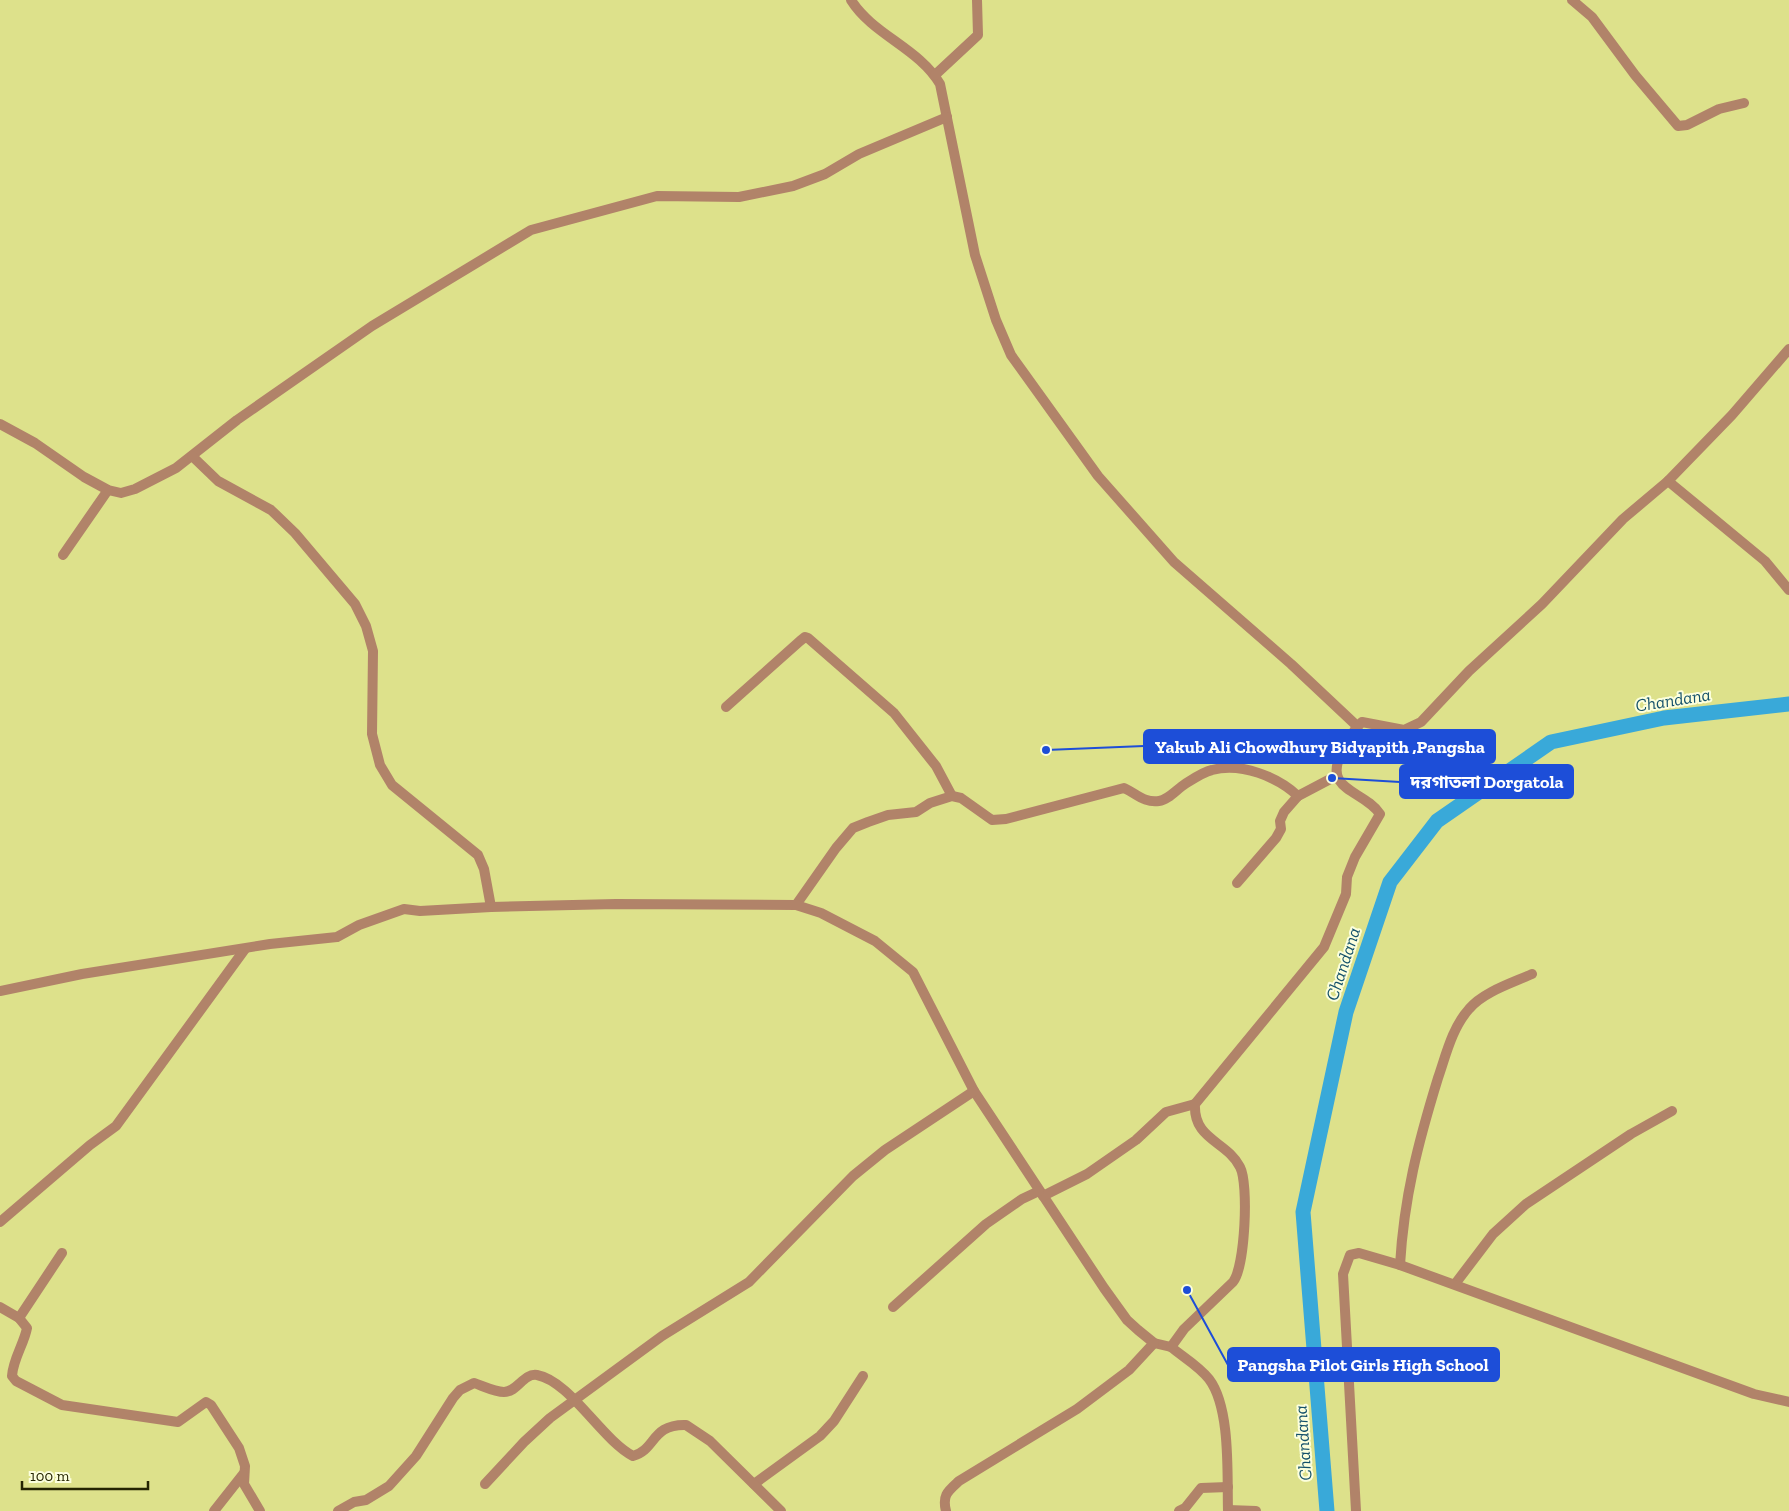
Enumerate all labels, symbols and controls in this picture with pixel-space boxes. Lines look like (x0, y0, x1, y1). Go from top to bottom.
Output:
water label: Chandana (1634, 683, 1712, 717)
callout: Yakub Ali Chowdhury Bidyapith ,Pangsha (1144, 730, 1495, 763)
text: Yakub Ali Chowdhury Bidyapith ,Pangsha (1155, 736, 1485, 758)
callout: দরগাতলা Dorgatola (1400, 765, 1573, 798)
text: দরগাতলা Dorgatola (1409, 771, 1564, 793)
water label: Chandana (1321, 925, 1365, 1003)
callout: Pangsha Pilot Girls High School (1228, 1348, 1499, 1381)
text: Pangsha Pilot Girls High School (1237, 1354, 1489, 1376)
water label: Chandana (1289, 1404, 1317, 1482)
scale bar (22, 1458, 149, 1490)
text: 100 m (30, 1467, 69, 1485)

